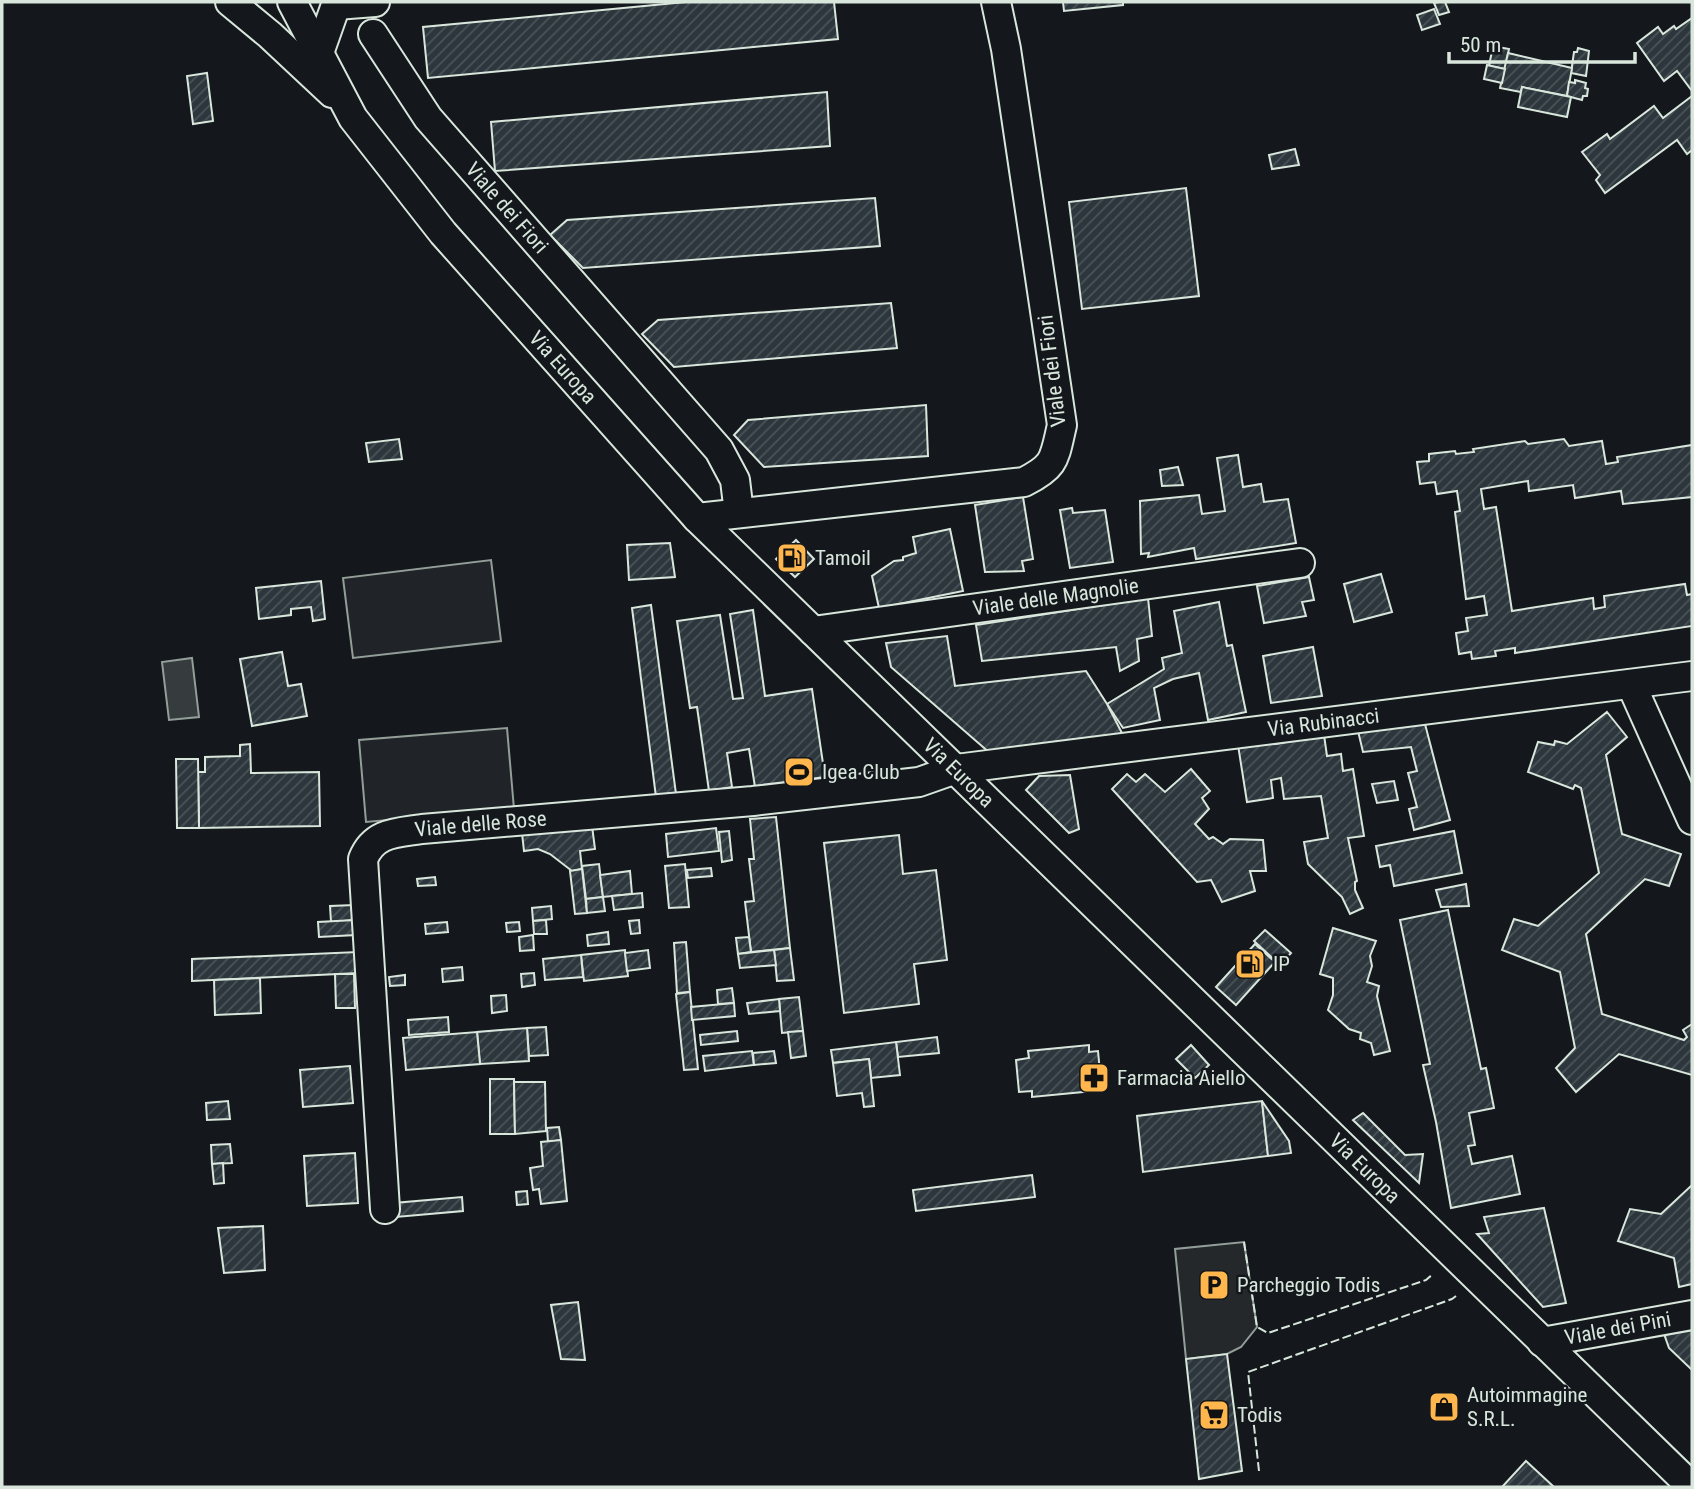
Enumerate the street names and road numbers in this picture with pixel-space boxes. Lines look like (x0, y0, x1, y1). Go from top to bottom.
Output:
street label: Viale dei Fiori (461, 158, 553, 258)
street label: Viale dei Fiori (1033, 314, 1071, 428)
street label: Via Europa (524, 326, 601, 409)
street label: Viale delle Magnolie (971, 574, 1140, 621)
street label: Via Rubinacci (1266, 704, 1381, 742)
street label: Via Europa (918, 733, 999, 812)
street label: Viale delle Rose (413, 807, 548, 842)
street label: Via Europa (1325, 1129, 1405, 1208)
street label: Viale dei Pini (1563, 1307, 1673, 1350)

